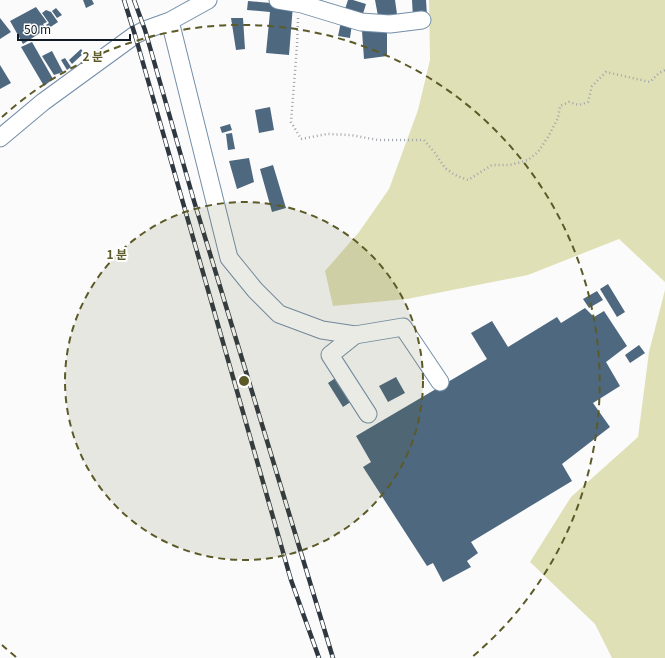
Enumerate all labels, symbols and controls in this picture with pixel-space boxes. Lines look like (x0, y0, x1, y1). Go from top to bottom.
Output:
scale bar (18, 16, 130, 42)
text: 50 m (24, 20, 51, 37)
text: 2 분 (83, 47, 103, 64)
text: 1 분 (107, 245, 127, 262)
centre of rings (237, 374, 251, 388)

